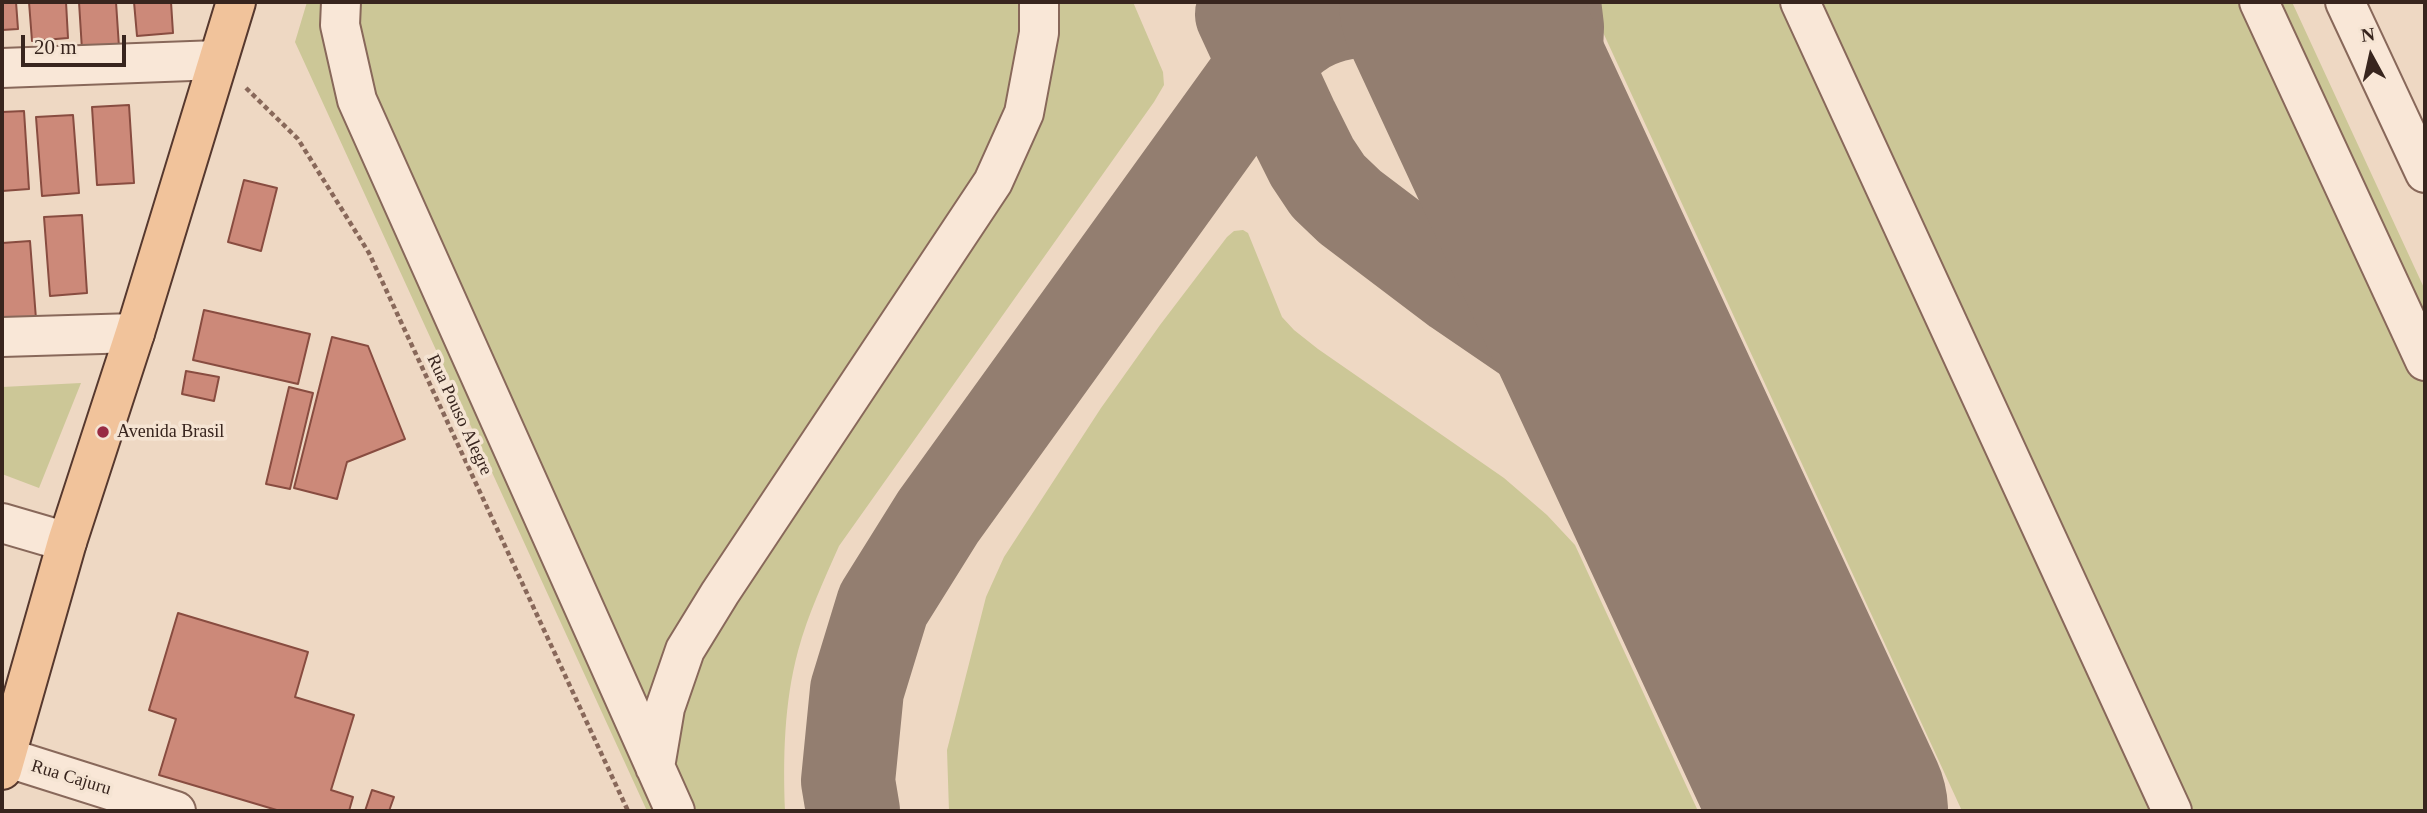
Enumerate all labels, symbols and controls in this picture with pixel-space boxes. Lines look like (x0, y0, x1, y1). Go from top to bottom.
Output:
scale bar (24, 21, 130, 65)
north arrow (2336, 21, 2406, 91)
text: N (2360, 23, 2376, 46)
text: 20 m (34, 35, 77, 59)
street label: Rua Pouso Alegre (422, 351, 496, 479)
place label: Avenida Brasil (117, 421, 224, 443)
marker: Avenida Brasil (95, 424, 111, 440)
street label: Rua Cajuru (28, 756, 114, 800)

